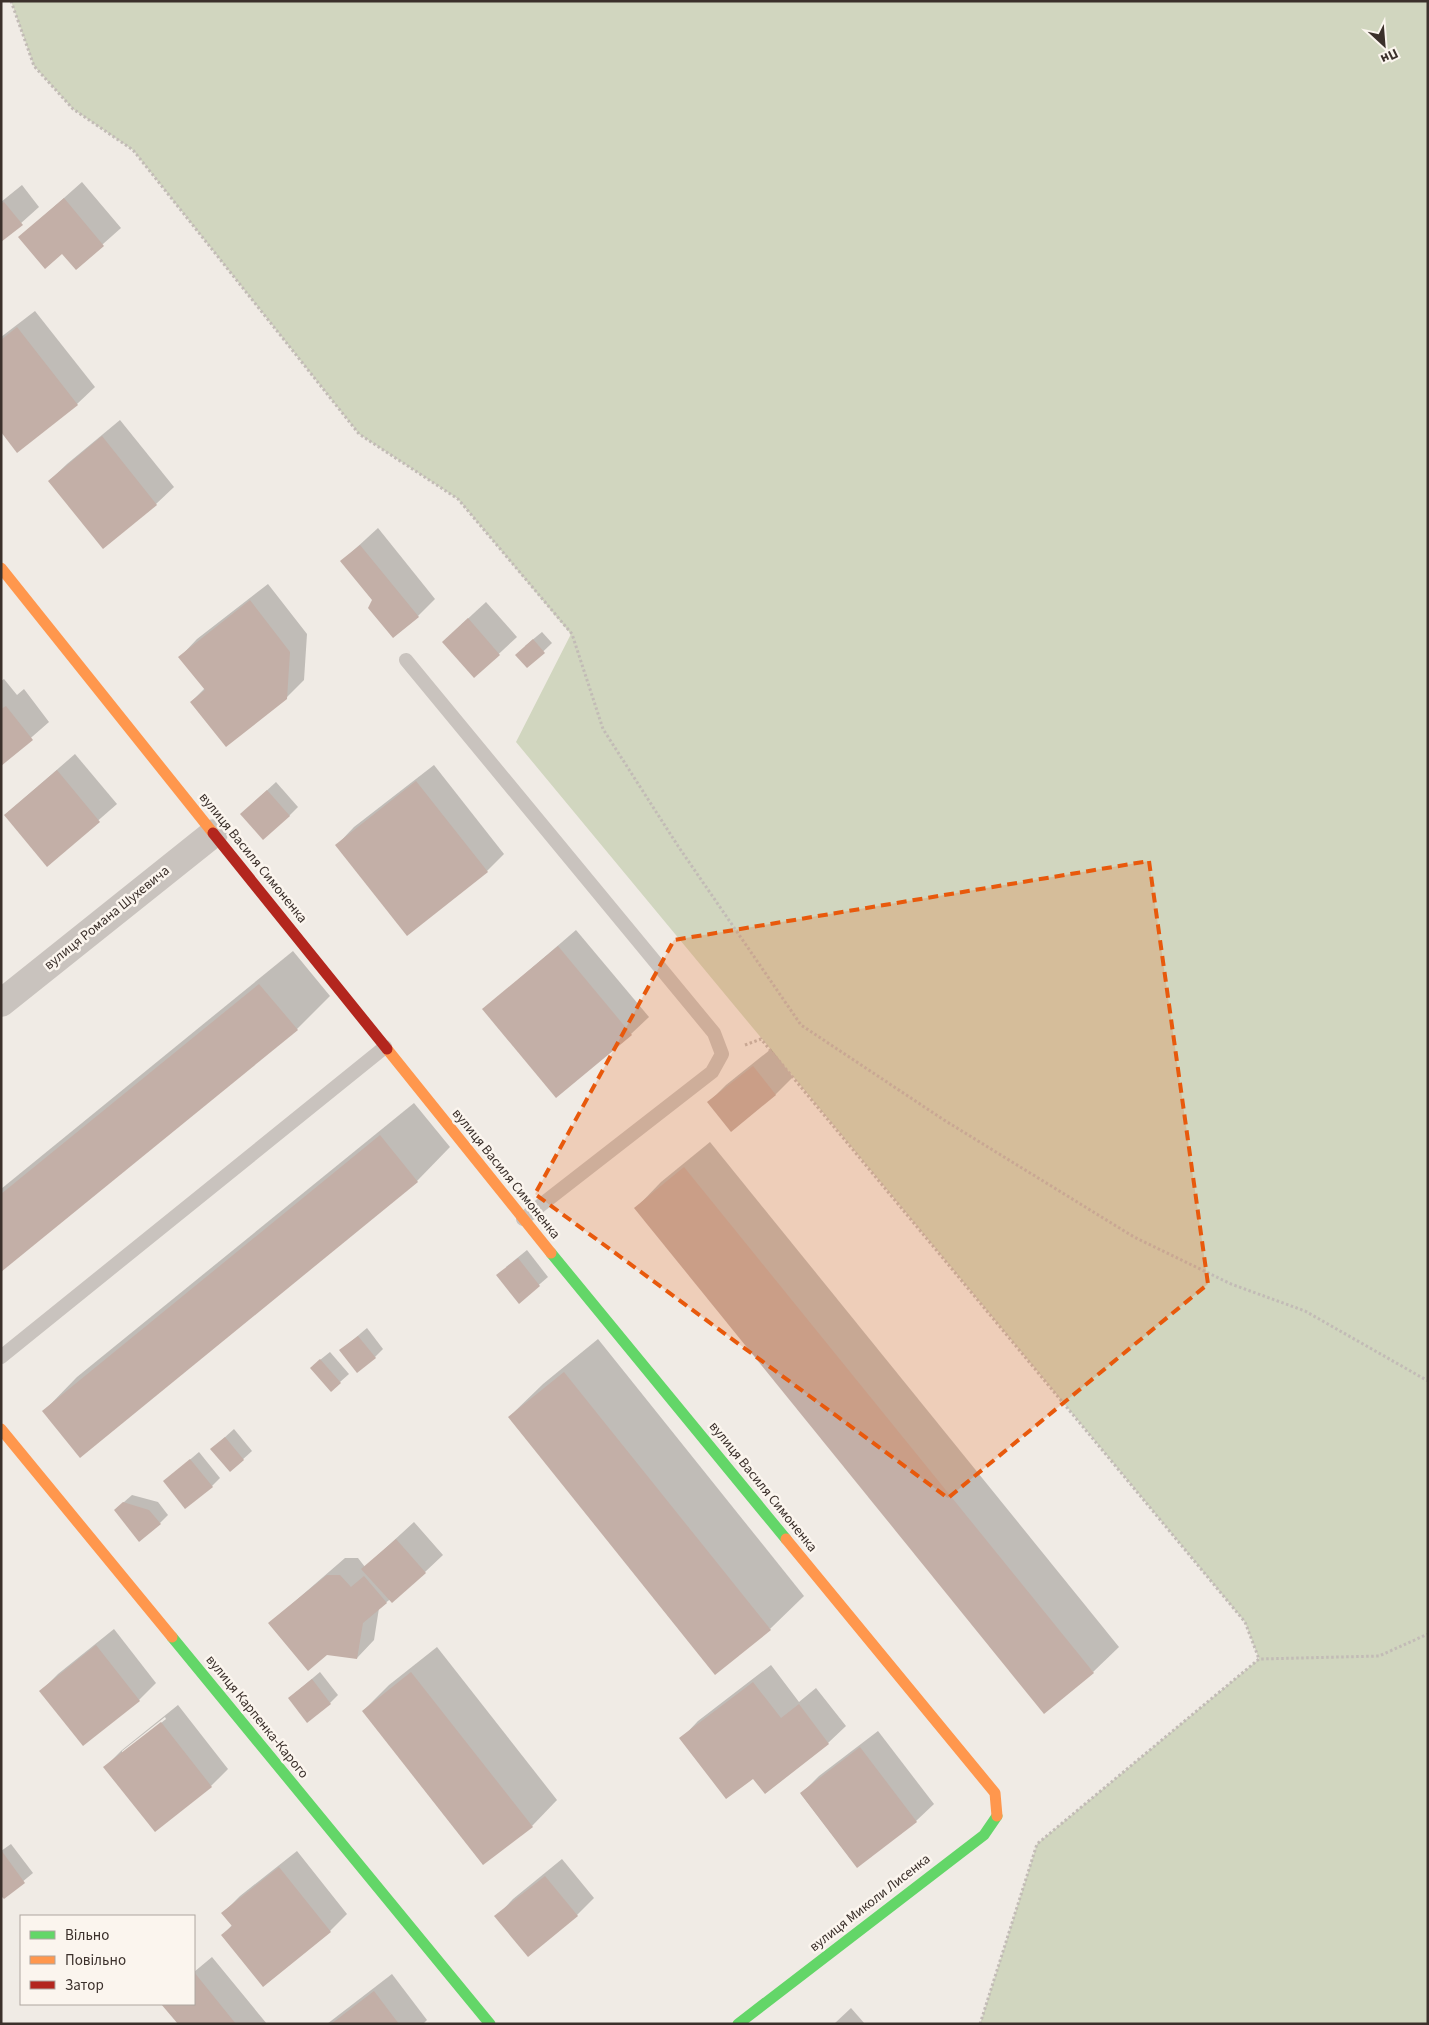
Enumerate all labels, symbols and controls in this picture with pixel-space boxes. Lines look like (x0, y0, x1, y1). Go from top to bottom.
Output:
north arrow (1359, 20, 1409, 70)
text: Пн (1377, 43, 1401, 69)
street label: вулиця Василя Симоненка (194, 789, 312, 927)
street label: вулиця Романа Шухевича (40, 861, 174, 975)
street label: вулиця Василя Симоненка (447, 1105, 565, 1243)
street label: вулиця Василя Симоненка (704, 1418, 822, 1556)
street label: вулиця Карпенка-Карого (201, 1651, 313, 1783)
street label: вулиця Миколи Лисенка (805, 1849, 935, 1957)
legend (20, 1915, 195, 2005)
text: Вільно (65, 1925, 109, 1946)
text: Повільно (65, 1950, 126, 1971)
text: Затор (65, 1975, 104, 1996)

